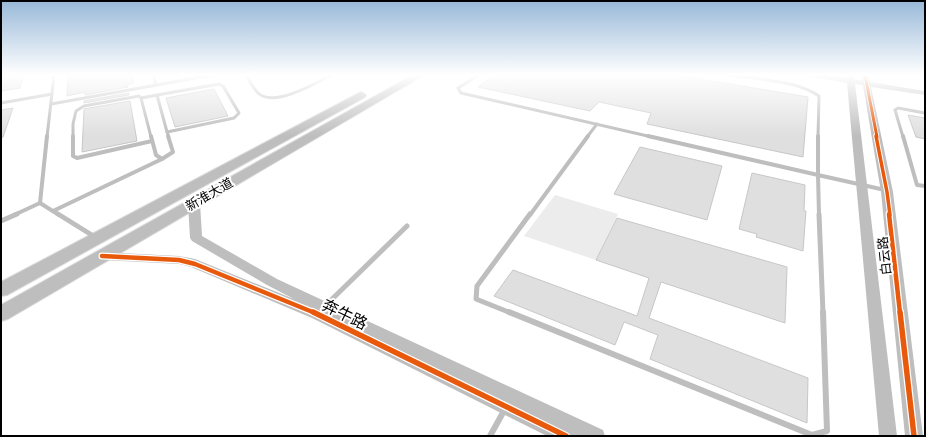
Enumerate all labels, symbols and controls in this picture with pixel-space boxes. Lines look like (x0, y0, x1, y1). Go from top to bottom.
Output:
street label: 新淮大道 (182, 174, 236, 214)
street label: 白云路 (874, 236, 894, 276)
street label: 奔牛路 (319, 294, 371, 333)

